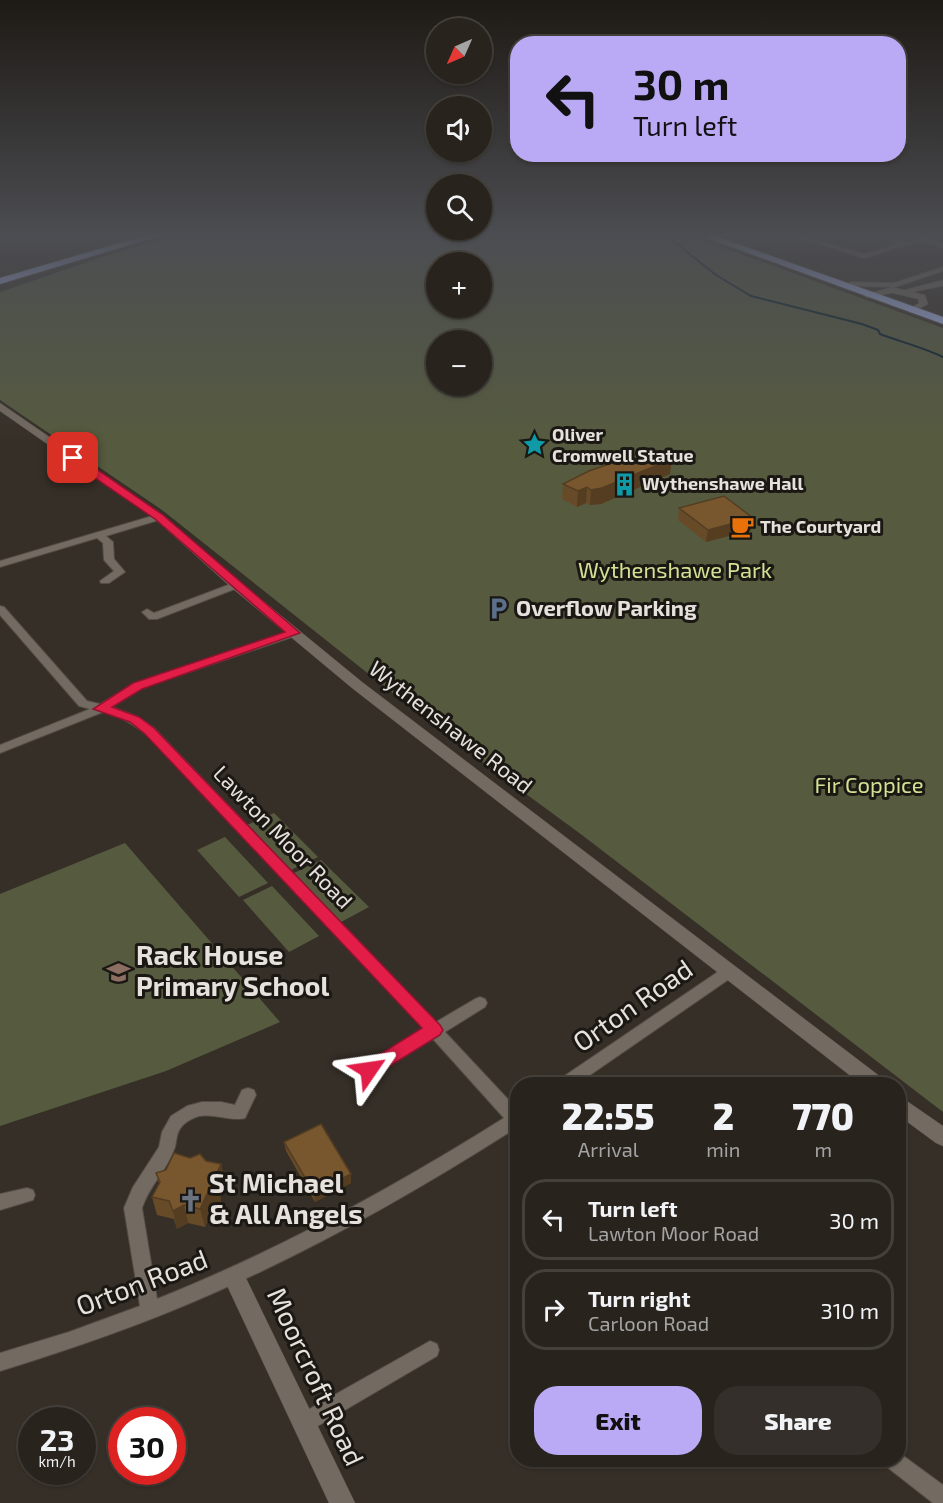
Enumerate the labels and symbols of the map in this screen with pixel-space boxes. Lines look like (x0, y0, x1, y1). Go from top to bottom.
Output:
north arrow (426, 18, 492, 84)
place label: Oliver Cromwell Statue (552, 423, 694, 466)
pin (47, 432, 98, 483)
place icon: Oliver Cromwell Statue (521, 432, 547, 458)
building icon: Wythenshawe Hall (611, 471, 637, 497)
place label: Wythenshawe Hall (642, 472, 803, 494)
cafe icon: The Courtyard (729, 514, 755, 540)
place label: The Courtyard (760, 515, 881, 537)
park label: Wythenshawe Park (578, 556, 772, 582)
place label: Overflow Parking (516, 594, 697, 620)
parking icon: Overflow Parking (485, 595, 511, 621)
street label: Wythenshawe Road (365, 654, 538, 798)
street label: Lawton Moor Road (209, 760, 358, 913)
park label: Fir Coppice (815, 771, 924, 797)
place label: Rack House Primary School (136, 938, 330, 1002)
street label: Orton Road (566, 952, 698, 1057)
school or university icon: Rack House Primary School (105, 959, 131, 985)
position arrow (337, 1038, 401, 1102)
place label: St Michael & All Angels (209, 1166, 363, 1229)
church icon: St Michael & All Angels (178, 1187, 204, 1213)
street label: Orton Road (71, 1241, 212, 1321)
street label: Moorcroft Road (262, 1282, 372, 1470)
speed limit sign: 30 (108, 1407, 186, 1485)

